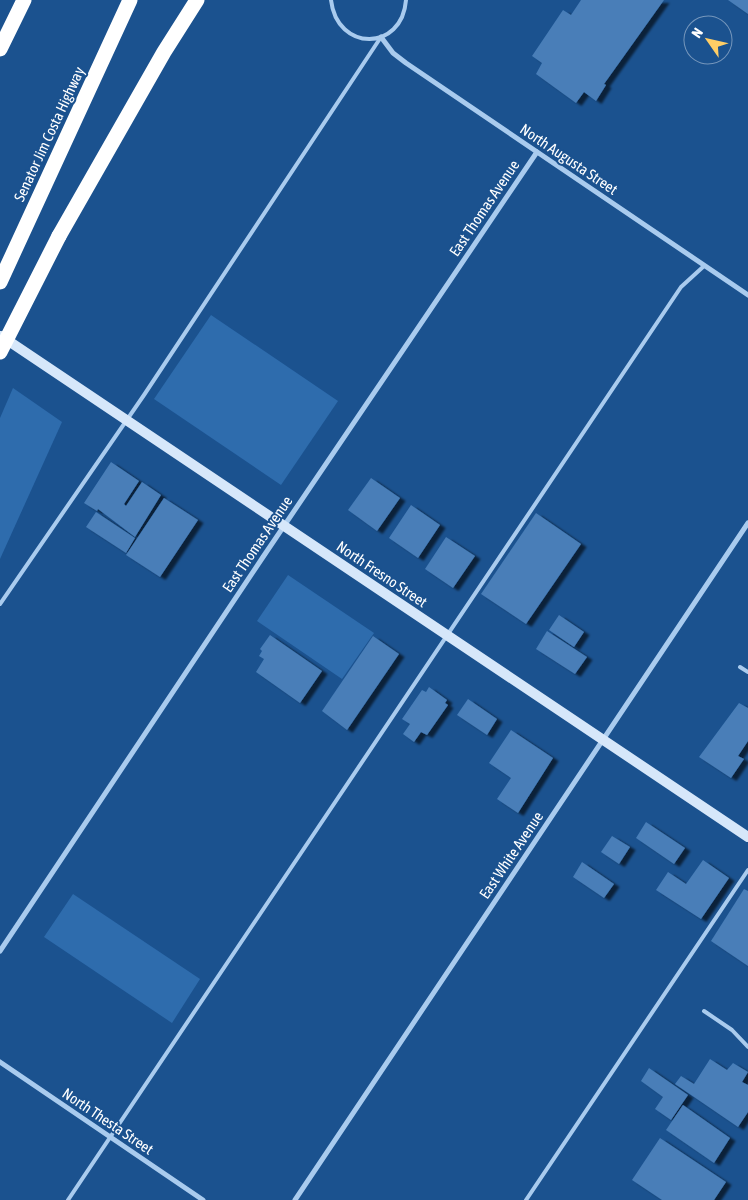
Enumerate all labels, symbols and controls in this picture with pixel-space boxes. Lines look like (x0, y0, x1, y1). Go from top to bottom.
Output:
north arrow (683, 15, 733, 65)
text: N (688, 25, 706, 41)
street label: Senator Jim Costa Highway (10, 64, 88, 204)
street label: North Augusta Street (517, 120, 621, 198)
street label: East Thomas Avenue (446, 157, 523, 259)
street label: East Thomas Avenue (219, 493, 296, 595)
street label: North Fresno Street (334, 537, 430, 611)
street label: East White Avenue (476, 808, 546, 902)
street label: North Thesta Street (59, 1084, 157, 1158)

